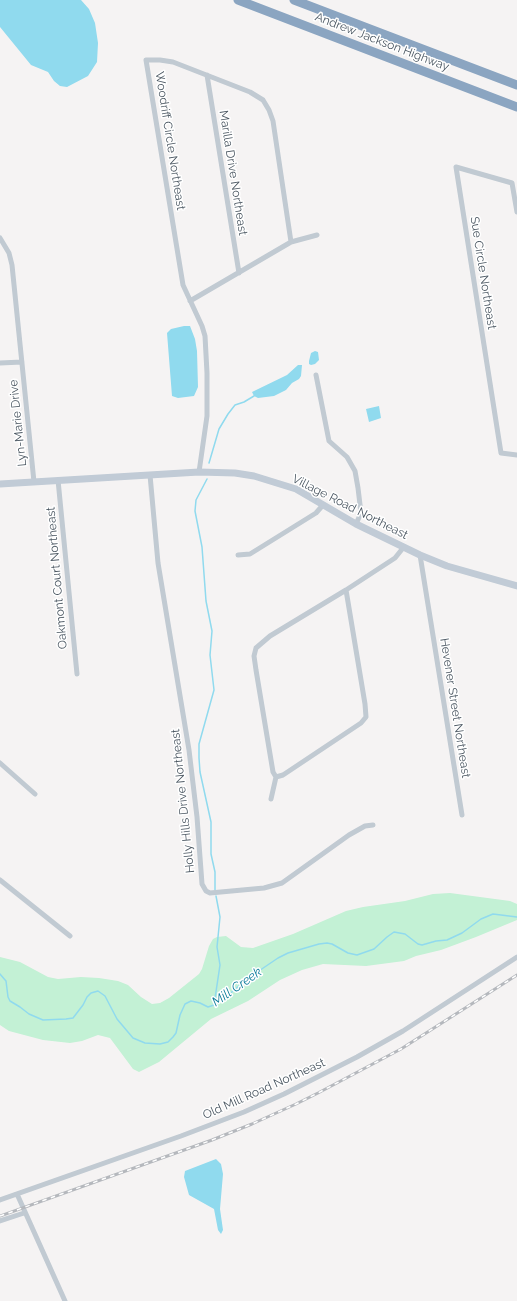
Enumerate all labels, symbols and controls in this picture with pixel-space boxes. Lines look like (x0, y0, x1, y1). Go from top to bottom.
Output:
street label: Andrew Jackson Highway (313, 10, 451, 74)
street label: Woodriff Circle Northeast (152, 71, 188, 211)
street label: Marilla Drive Northeast (216, 109, 250, 237)
street label: Sue Circle Northeast (467, 215, 499, 331)
street label: Lyn-Marie Drive (6, 379, 30, 467)
street label: Village Road Northeast (290, 472, 410, 542)
street label: Oakmont Court Northeast (44, 506, 70, 650)
street label: Hevener Street Northeast (437, 637, 473, 779)
street label: Holly Hills Drive Northeast (168, 728, 198, 874)
water label: Mill Creek (209, 964, 265, 1010)
street label: Old Mill Road Northeast (201, 1056, 327, 1122)

